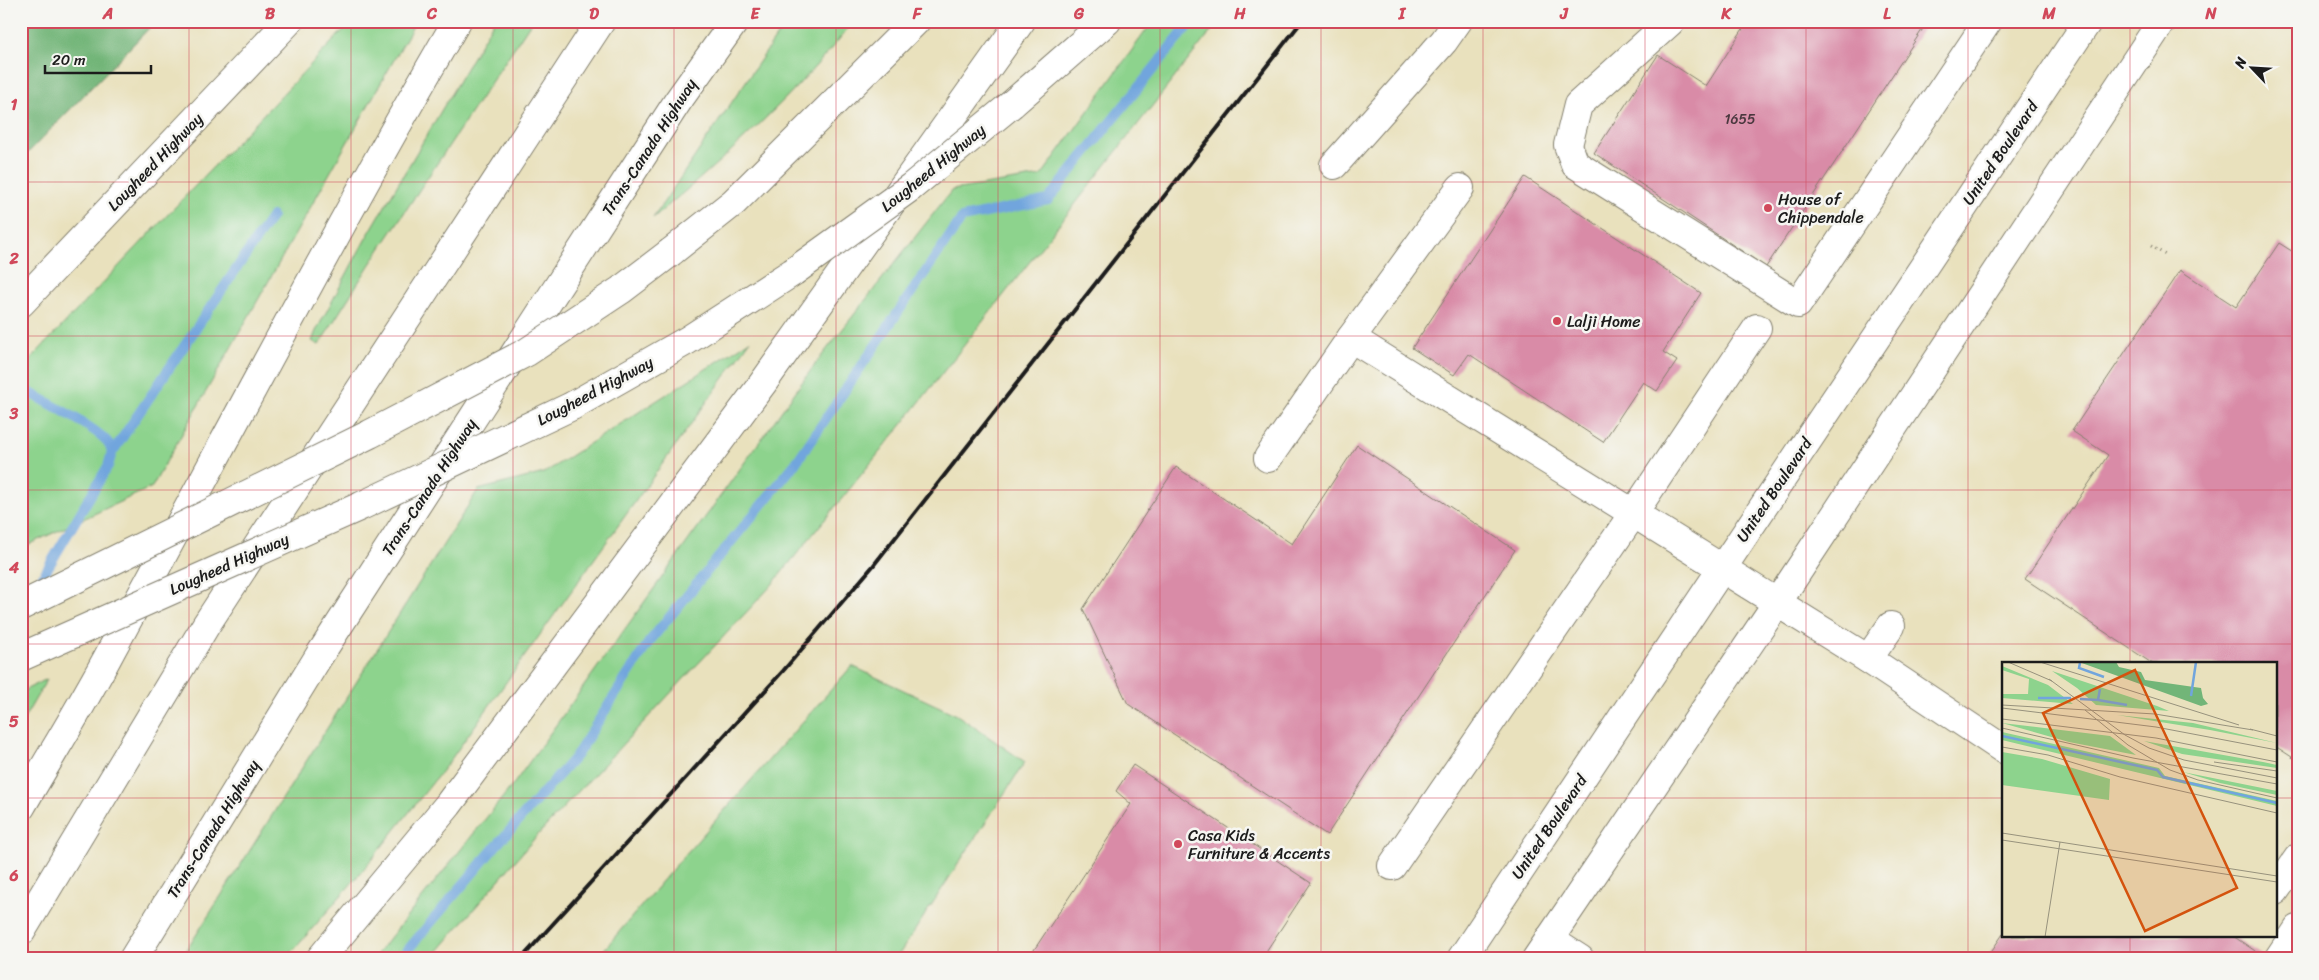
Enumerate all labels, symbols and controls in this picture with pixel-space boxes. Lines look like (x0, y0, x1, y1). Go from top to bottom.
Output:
text: A (102, 0, 113, 28)
text: B (265, 0, 276, 28)
text: C (426, 0, 438, 28)
text: D (589, 0, 599, 28)
text: E (751, 0, 761, 28)
text: F (912, 0, 923, 28)
text: G (1073, 0, 1085, 28)
text: H (1233, 0, 1246, 28)
text: I (1398, 0, 1407, 28)
text: J (1559, 0, 1569, 28)
text: K (1720, 0, 1732, 28)
text: L (1883, 0, 1891, 28)
text: M (2041, 0, 2056, 28)
text: N (2204, 0, 2217, 28)
scale bar (45, 42, 151, 74)
north arrow (2226, 42, 2276, 92)
text: 20 m (52, 47, 86, 73)
text: N (2227, 53, 2254, 73)
street label: Trans-Canada Highway (593, 72, 705, 222)
text: 1 (11, 90, 18, 119)
street label: United Boulevard (1954, 93, 2047, 211)
street label: Lougheed Highway (100, 105, 211, 218)
house number: 1655 (1724, 107, 1756, 132)
street label: Lougheed Highway (874, 116, 993, 220)
place label: House of Chippendale (1778, 185, 1864, 232)
marker: House of Chippendale (1762, 202, 1774, 214)
text: 2 (8, 244, 19, 273)
place label: Lalji Home (1567, 307, 1641, 336)
marker: Lalji Home (1551, 315, 1563, 327)
street label: Lougheed Highway (531, 348, 659, 434)
text: 3 (9, 399, 19, 428)
street label: Trans-Canada Highway (373, 412, 485, 562)
street label: United Boulevard (1728, 430, 1821, 548)
street label: Lougheed Highway (164, 524, 294, 603)
text: 4 (8, 553, 19, 582)
inset map (2002, 662, 2276, 938)
text: 5 (9, 707, 19, 736)
street label: Trans-Canada Highway (158, 753, 268, 904)
street label: United Boulevard (1503, 767, 1596, 885)
place label: Casa Kids Furniture & Accents (1188, 821, 1330, 868)
marker: Casa Kids Furniture & Accents (1172, 838, 1184, 850)
text: 6 (8, 861, 19, 890)

